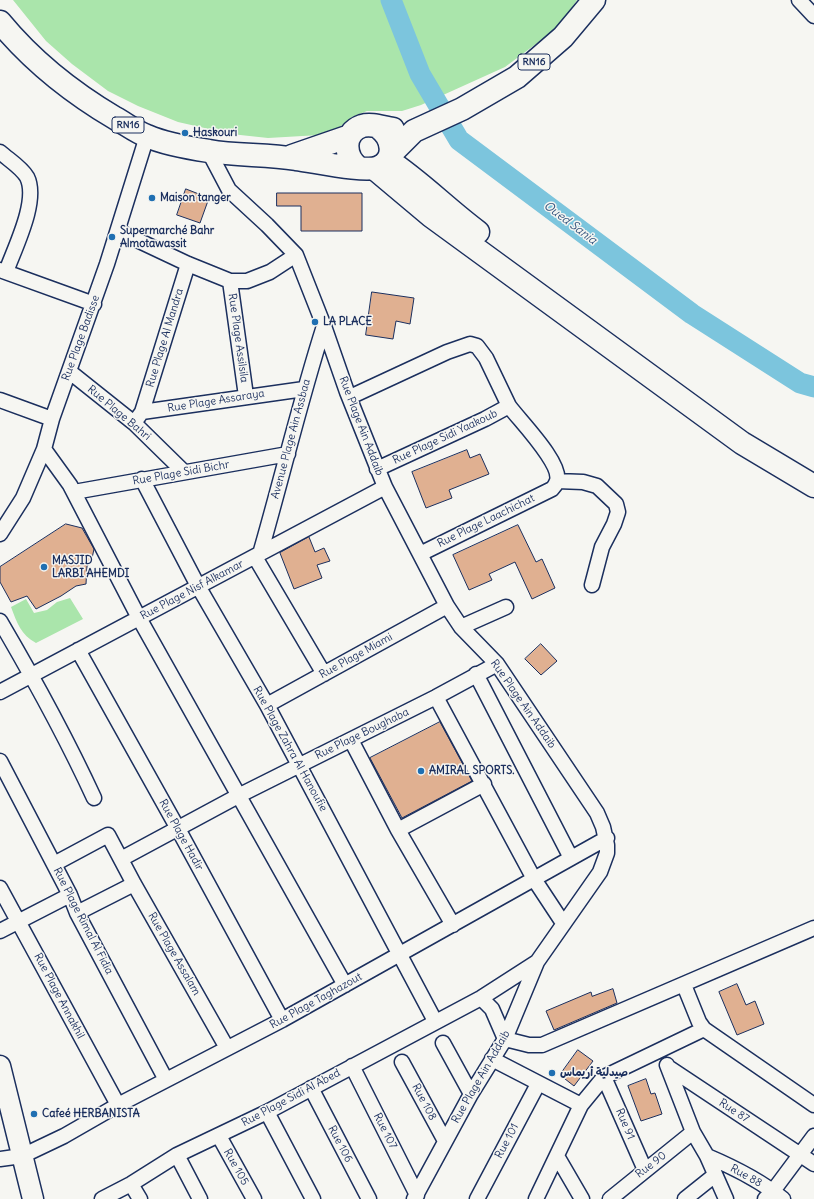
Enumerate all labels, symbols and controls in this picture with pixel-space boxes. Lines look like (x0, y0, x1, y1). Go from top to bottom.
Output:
road number: RN16 (518, 54, 550, 70)
road number: RN16 (112, 117, 144, 133)
place label: Haskouri (193, 126, 237, 140)
marker: Haskouri (180, 128, 190, 138)
place label: Maison tanger (160, 191, 231, 205)
marker: Maison tanger (147, 193, 157, 203)
water label: Oued Sania (541, 198, 599, 248)
place label: Supermarché Bahr Almotawassit (120, 224, 214, 250)
marker: Supermarché Bahr Almotawassit (107, 232, 117, 242)
street label: Rue Plage Al Mandra (144, 287, 186, 389)
street label: Rue Plage Assilsila (225, 292, 251, 384)
street label: Rue Plage Badisse (59, 293, 103, 383)
place label: LA PLACE (323, 315, 372, 329)
marker: LA PLACE (310, 317, 320, 327)
street label: Rue Plage Ain Addaib (336, 375, 386, 477)
street label: Avenue Plage Ain Assbaa (269, 378, 313, 500)
street label: Rue Plage Bahri (85, 383, 153, 443)
street label: Rue Plage Assaraya (166, 387, 266, 415)
street label: Rue Plage Sidi Yaakoub (391, 407, 499, 467)
street label: Rue Plage Sidi Bichr (132, 458, 230, 488)
street label: Rue Plage Laachichat (435, 492, 537, 550)
place label: MASJID LARBI AHEMDI (52, 554, 129, 580)
street label: Rue Plage Nisf Alkamar (138, 557, 246, 623)
marker: MASJID LARBI AHEMDI (39, 562, 49, 572)
street label: Rue Plage Miami (317, 630, 395, 682)
street label: Rue Plage Ain Addaib (487, 657, 559, 751)
street label: Rue Plage Zahra Al Hanoufie (250, 684, 330, 814)
street label: Rue Plage Boughaba (313, 706, 411, 762)
place label: AMIRAL SPORTS. (429, 764, 515, 778)
marker: AMIRAL SPORTS. (416, 766, 426, 776)
street label: Rue Plage Hadir (156, 797, 206, 873)
street label: Rue Plage Rimal Al Fidia (50, 865, 116, 977)
street label: Rue Plage Assalam (145, 910, 203, 998)
street label: Rue Plage Annakhil (31, 951, 87, 1041)
street label: Rue Plage Taghazout (268, 970, 364, 1032)
street label: Rue Plage Ain Addaib (449, 1028, 513, 1126)
street label: Rue Plage Sidi Al Abed (239, 1066, 343, 1130)
place label: صيدلية أريماس (560, 1066, 628, 1080)
marker: صيدلية أريماس (547, 1068, 557, 1078)
street label: Rue 108 (409, 1081, 439, 1123)
street label: Rue 87 (716, 1096, 752, 1126)
street label: Rue 91 (613, 1106, 637, 1142)
place label: Cafeé HERBANISTA (42, 1107, 140, 1121)
marker: Cafeé HERBANISTA (29, 1109, 39, 1119)
street label: Rue 107 (370, 1111, 400, 1151)
street label: Rue 101 (492, 1121, 522, 1161)
street label: Rue 106 (325, 1123, 355, 1165)
street label: Rue 105 (221, 1146, 251, 1188)
street label: Rue 90 (633, 1149, 669, 1181)
street label: Rue 88 (728, 1162, 764, 1190)

